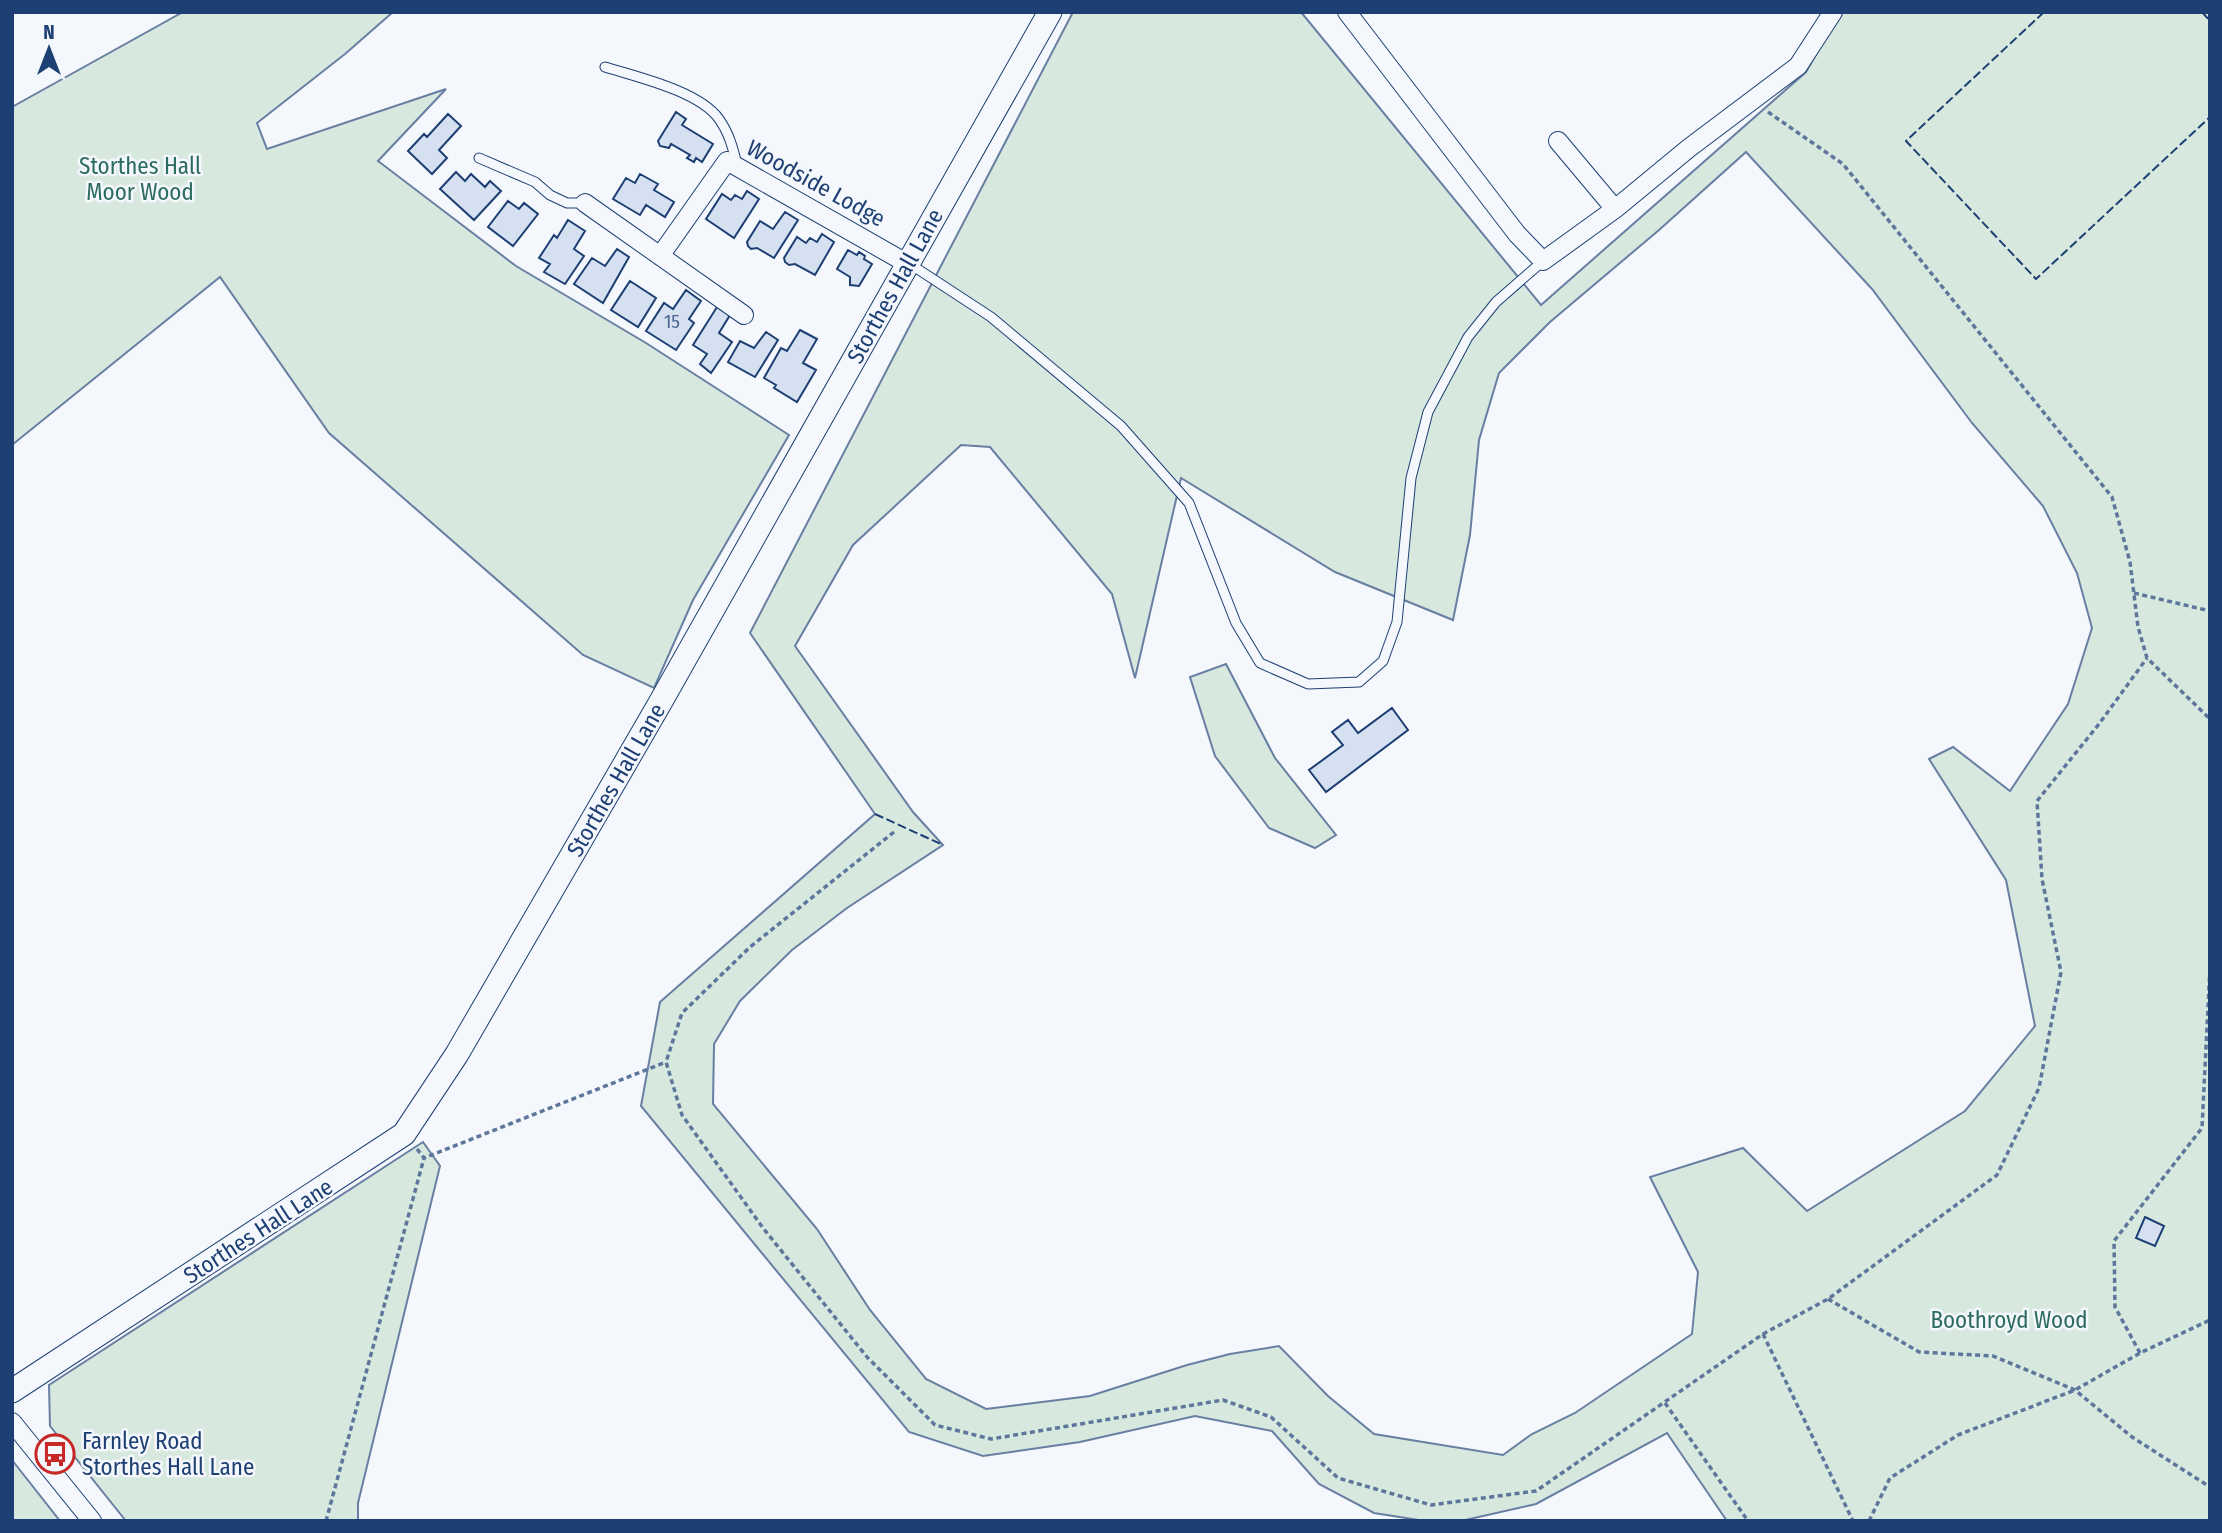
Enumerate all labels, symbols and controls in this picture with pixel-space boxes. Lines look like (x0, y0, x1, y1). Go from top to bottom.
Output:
north arrow (14, 14, 84, 84)
text: N (43, 21, 55, 44)
street label: Woodside Lodge (742, 133, 890, 233)
park label: Storthes Hall Moor Wood (79, 152, 201, 206)
street label: Storthes Hall Lane (841, 204, 949, 368)
house number: 15 (664, 310, 680, 333)
street label: Storthes Hall Lane (561, 698, 671, 862)
street label: Storthes Hall Lane (178, 1172, 338, 1290)
park label: Boothroyd Wood (1930, 1306, 2088, 1334)
place label: Farnley Road Storthes Hall Lane (82, 1427, 254, 1481)
bus stop icon: Farnley Road Storthes Hall Lane (34, 1433, 76, 1475)

